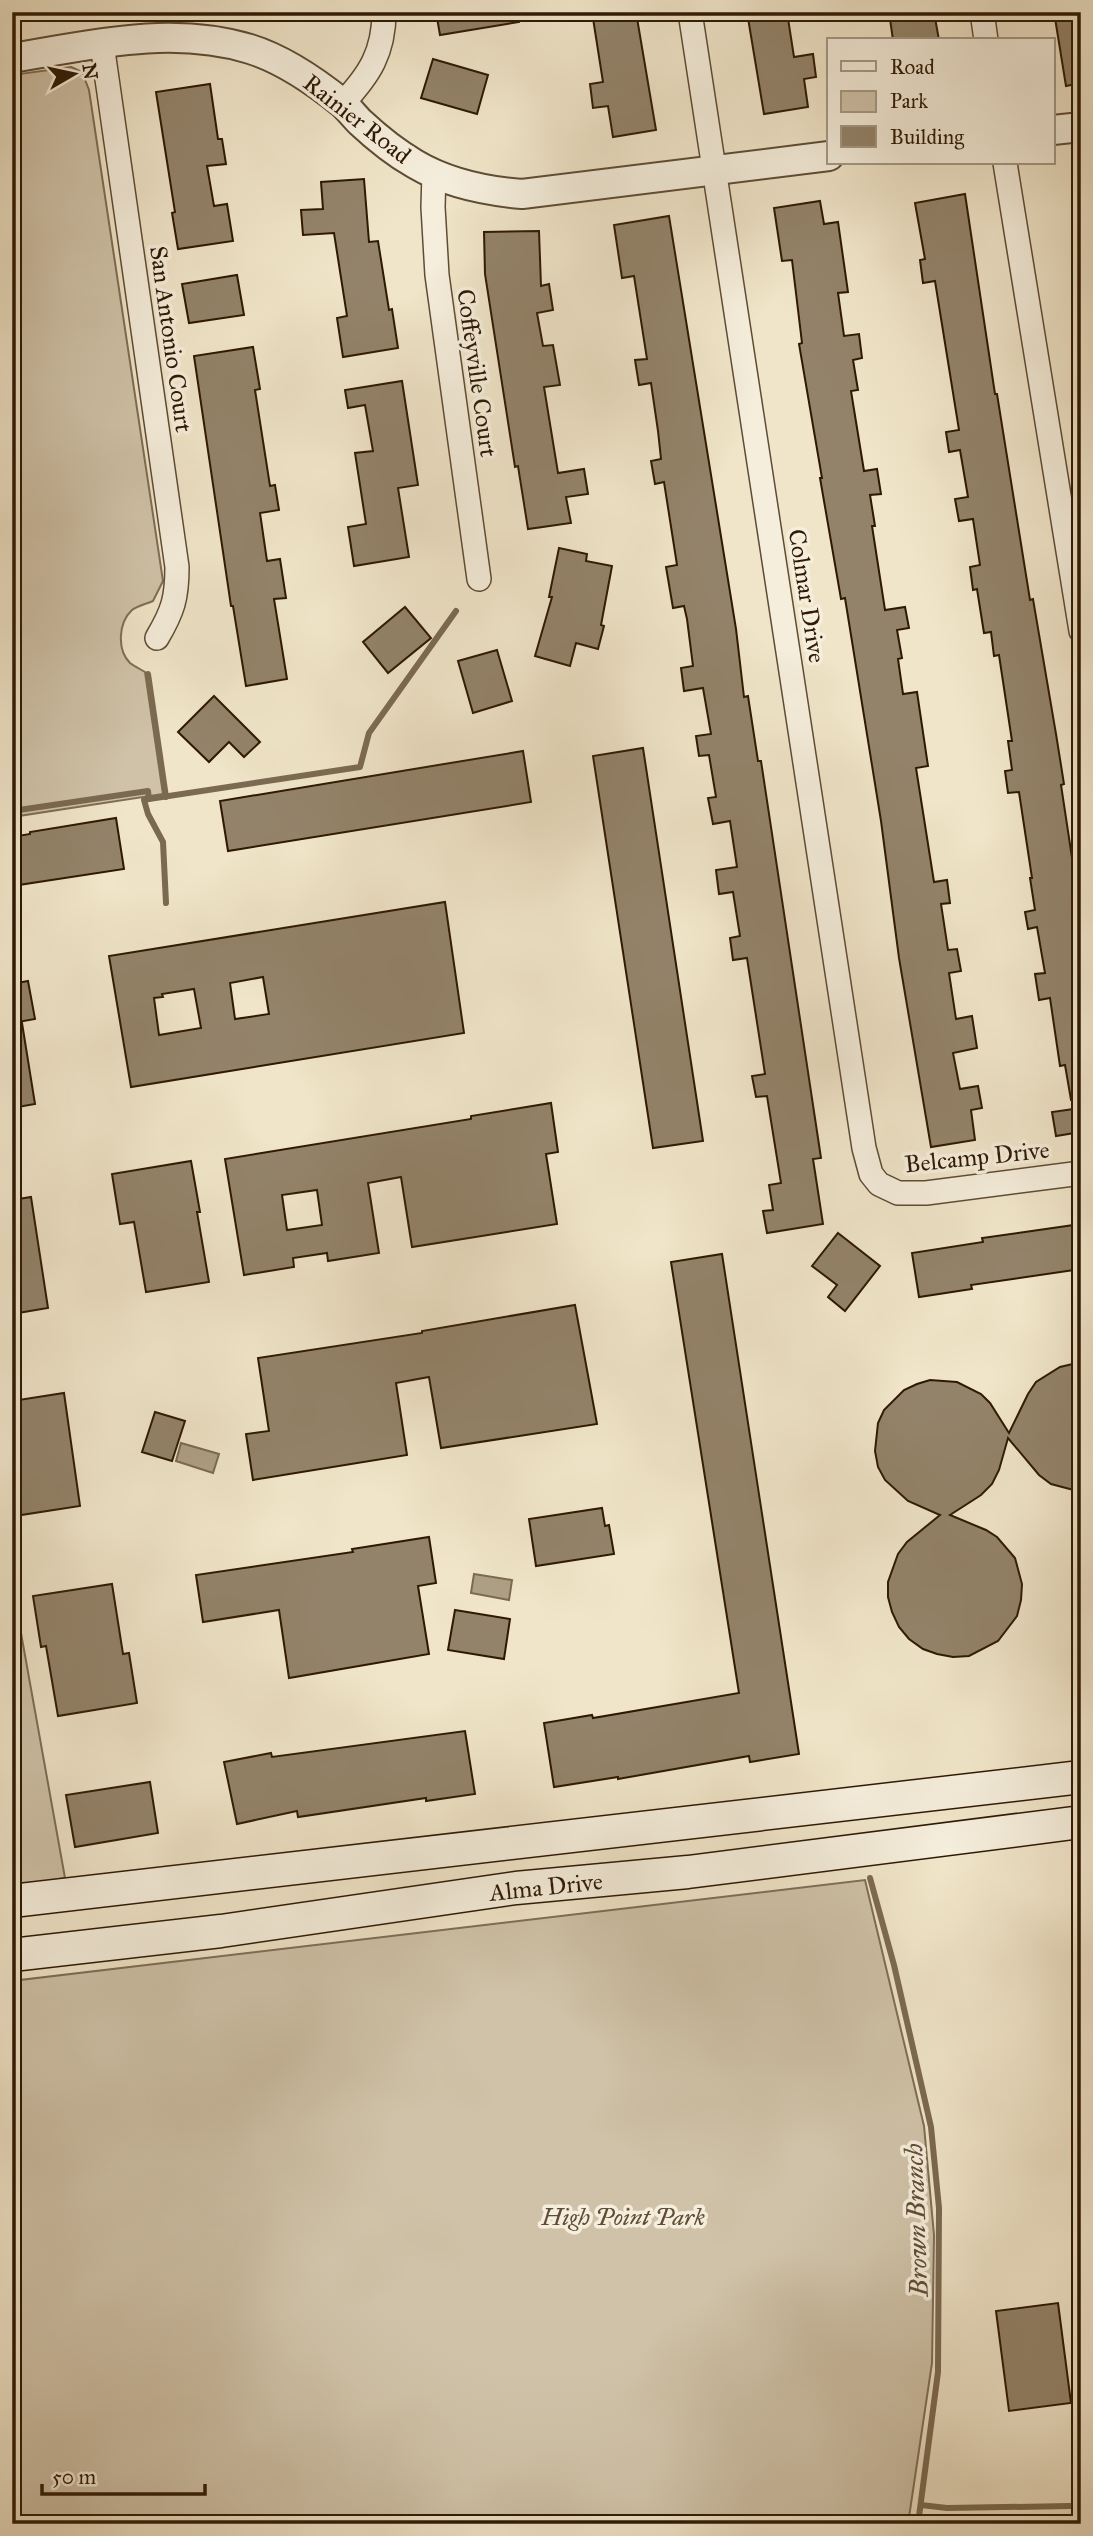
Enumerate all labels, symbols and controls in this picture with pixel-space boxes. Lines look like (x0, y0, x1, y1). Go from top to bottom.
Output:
north arrow (38, 38, 108, 108)
legend (827, 38, 1054, 164)
text: Road (890, 54, 935, 80)
text: N (78, 62, 103, 81)
street label: Rainier Road (297, 68, 417, 170)
text: Park (890, 88, 928, 114)
text: Building (890, 124, 964, 150)
street label: San Antonio Court (143, 244, 199, 435)
street label: Coffeyville Court (450, 287, 504, 459)
street label: Colmar Drive (782, 527, 832, 665)
street label: Belcamp Drive (903, 1134, 1051, 1180)
street label: Alma Drive (487, 1866, 604, 1908)
water label: Brown Branch (897, 2143, 935, 2298)
park label: High Point Park (540, 2202, 705, 2232)
scale bar (42, 2452, 205, 2496)
text: 50 m (52, 2464, 97, 2490)

